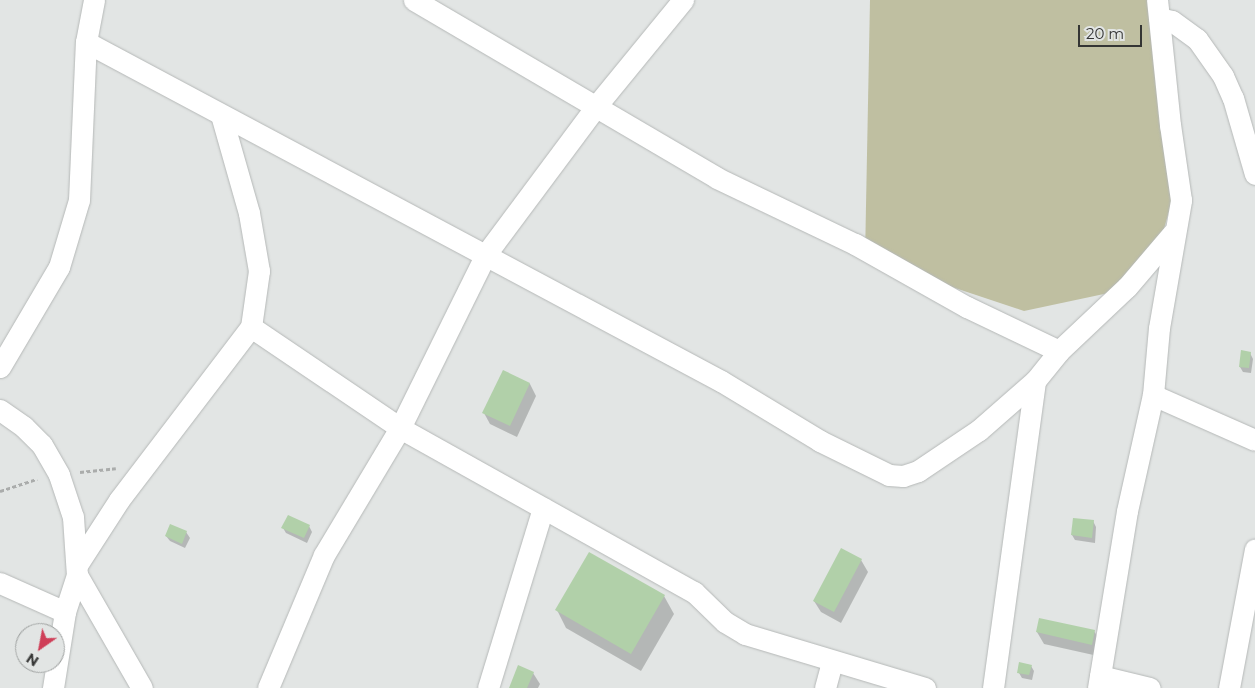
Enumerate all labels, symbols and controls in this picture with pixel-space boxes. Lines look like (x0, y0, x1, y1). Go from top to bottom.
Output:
scale bar (1080, 15, 1144, 47)
text: 20 m (1086, 24, 1124, 43)
north arrow (15, 623, 65, 673)
text: N (23, 649, 42, 670)

